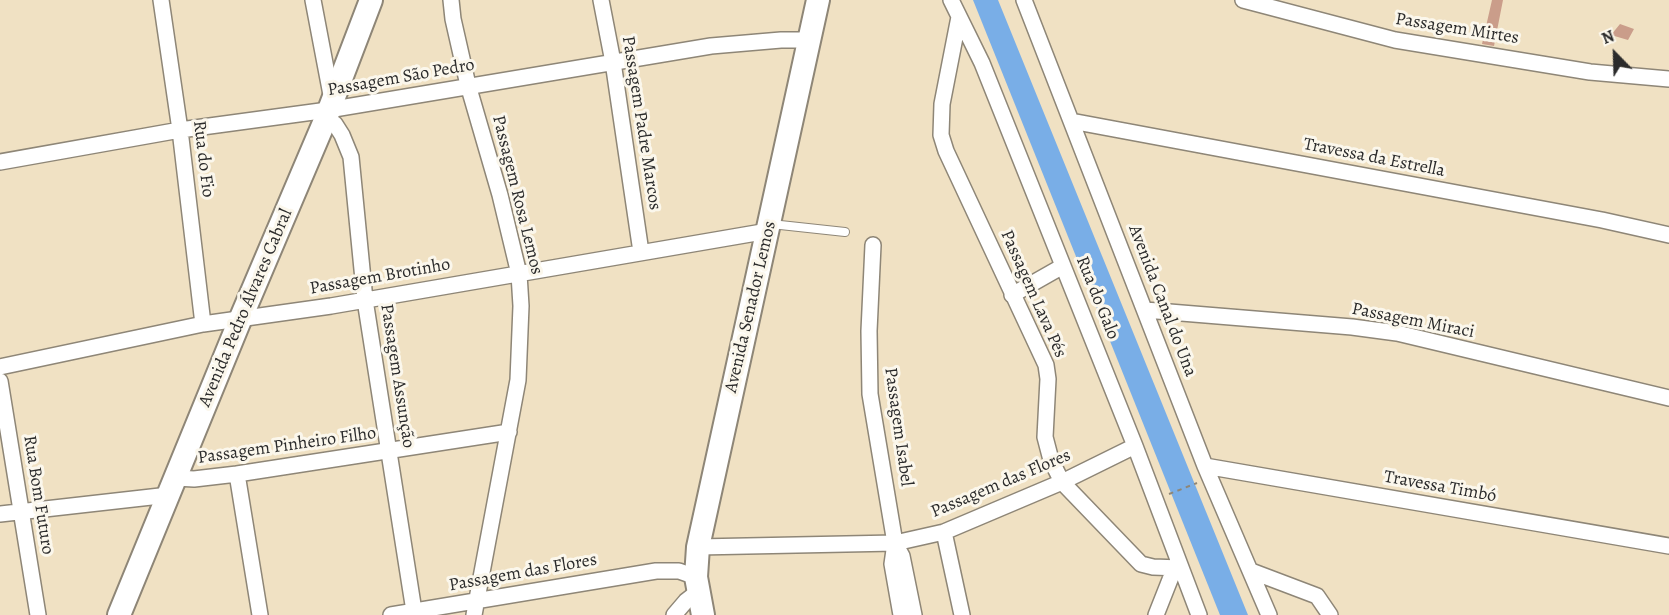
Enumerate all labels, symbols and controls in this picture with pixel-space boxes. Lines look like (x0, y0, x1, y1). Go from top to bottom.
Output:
street label: Passagem Mirtes (1394, 9, 1520, 49)
north arrow (1585, 24, 1645, 84)
text: N (1598, 25, 1618, 50)
street label: Passagem Padre Marcos (617, 34, 665, 212)
street label: Passagem São Pedro (326, 54, 476, 102)
street label: Passagem Rosa Lemos (487, 113, 547, 277)
street label: Rua do Fio (188, 119, 218, 199)
street label: Travessa da Estrella (1301, 134, 1447, 182)
street label: Avenida Pedro Álvares Cabral (194, 206, 298, 410)
street label: Avenida Senador Lemos (721, 219, 781, 395)
street label: Avenida Canal do Una (1123, 222, 1201, 380)
street label: Passagem Lava Pés (995, 227, 1071, 361)
street label: Rua do Galo (1071, 253, 1123, 343)
street label: Passagem Brotinho (308, 254, 452, 300)
street label: Passagem Miraci (1350, 299, 1476, 343)
street label: Passagem Assunção (375, 302, 419, 450)
street label: Passagem Isabel (879, 366, 917, 488)
street label: Passagem Pinheiro Filho (196, 423, 378, 469)
street label: Rua Bom Futuro (18, 434, 58, 556)
street label: Passagem das Flores (928, 445, 1074, 523)
street label: Travessa Timbó (1382, 466, 1498, 508)
street label: Passagem das Flores (447, 549, 599, 597)

